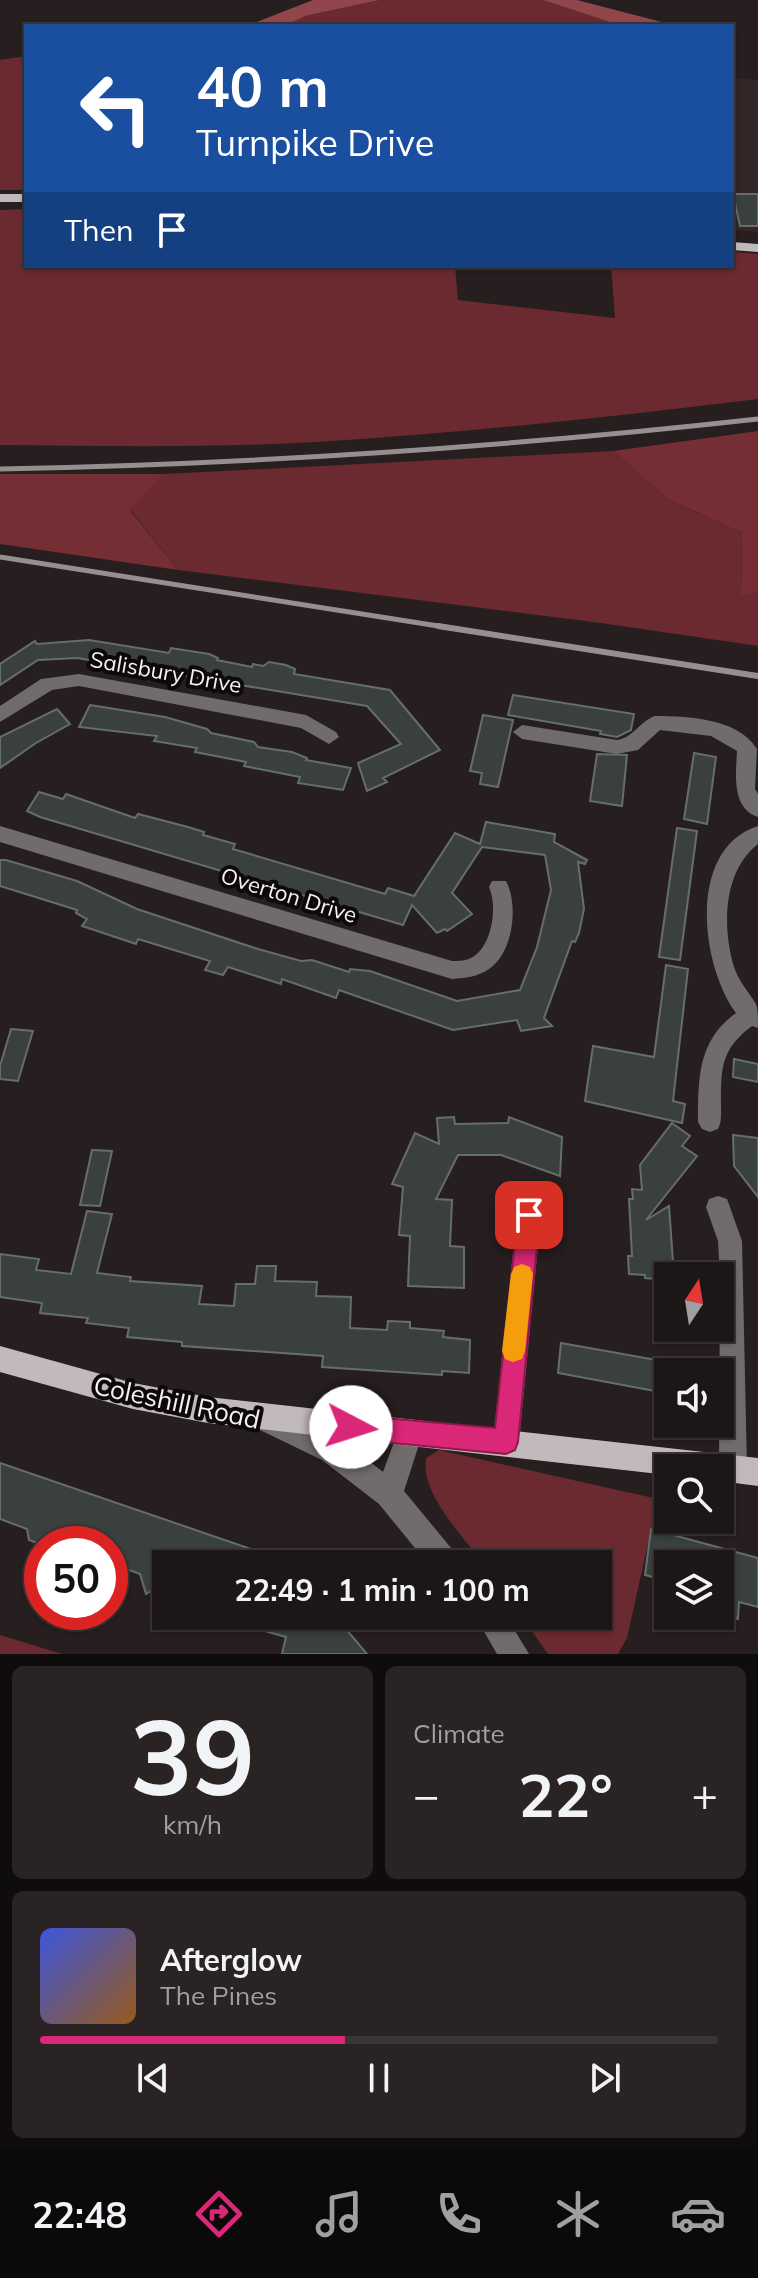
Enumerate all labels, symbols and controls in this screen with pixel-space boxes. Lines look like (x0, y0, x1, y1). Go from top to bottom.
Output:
text: 40 m (196, 51, 329, 121)
icon: left (64, 56, 168, 160)
text: Turnpike Drive (196, 120, 434, 165)
icon: arrive (150, 208, 194, 252)
text: Then (64, 211, 134, 249)
street label: Salisbury Drive (88, 645, 244, 699)
street label: Overton Drive (217, 861, 361, 929)
pin (495, 1181, 563, 1249)
icon: arrive (507, 1193, 551, 1237)
north arrow (654, 1262, 734, 1342)
map controls (654, 1262, 734, 1630)
button: sound (654, 1358, 734, 1438)
street label: Coleshill Road (91, 1368, 263, 1436)
position arrow (309, 1385, 393, 1469)
button: search (654, 1454, 734, 1534)
speed limit sign: 50 (24, 1526, 128, 1630)
button: layers (654, 1550, 734, 1630)
text: 22:49 · 1 min · 100 m (234, 1571, 530, 1609)
text: 39 (130, 1690, 255, 1821)
text: Climate (413, 1717, 505, 1750)
text: 22° (518, 1757, 613, 1832)
text: − (413, 1767, 439, 1822)
text: + (692, 1767, 718, 1822)
text: km/h (163, 1808, 222, 1841)
text: Afterglow (160, 1941, 302, 1979)
text: The Pines (160, 1979, 277, 2012)
icon: previous (131, 2056, 175, 2100)
icon: pause (357, 2056, 401, 2100)
icon: next (583, 2056, 627, 2100)
icon: directions (191, 2186, 247, 2242)
icon: music (311, 2186, 367, 2242)
icon: phone (431, 2186, 487, 2242)
icon: climate (550, 2186, 606, 2242)
icon: car (670, 2186, 726, 2242)
text: 22:48 (32, 2192, 127, 2237)

